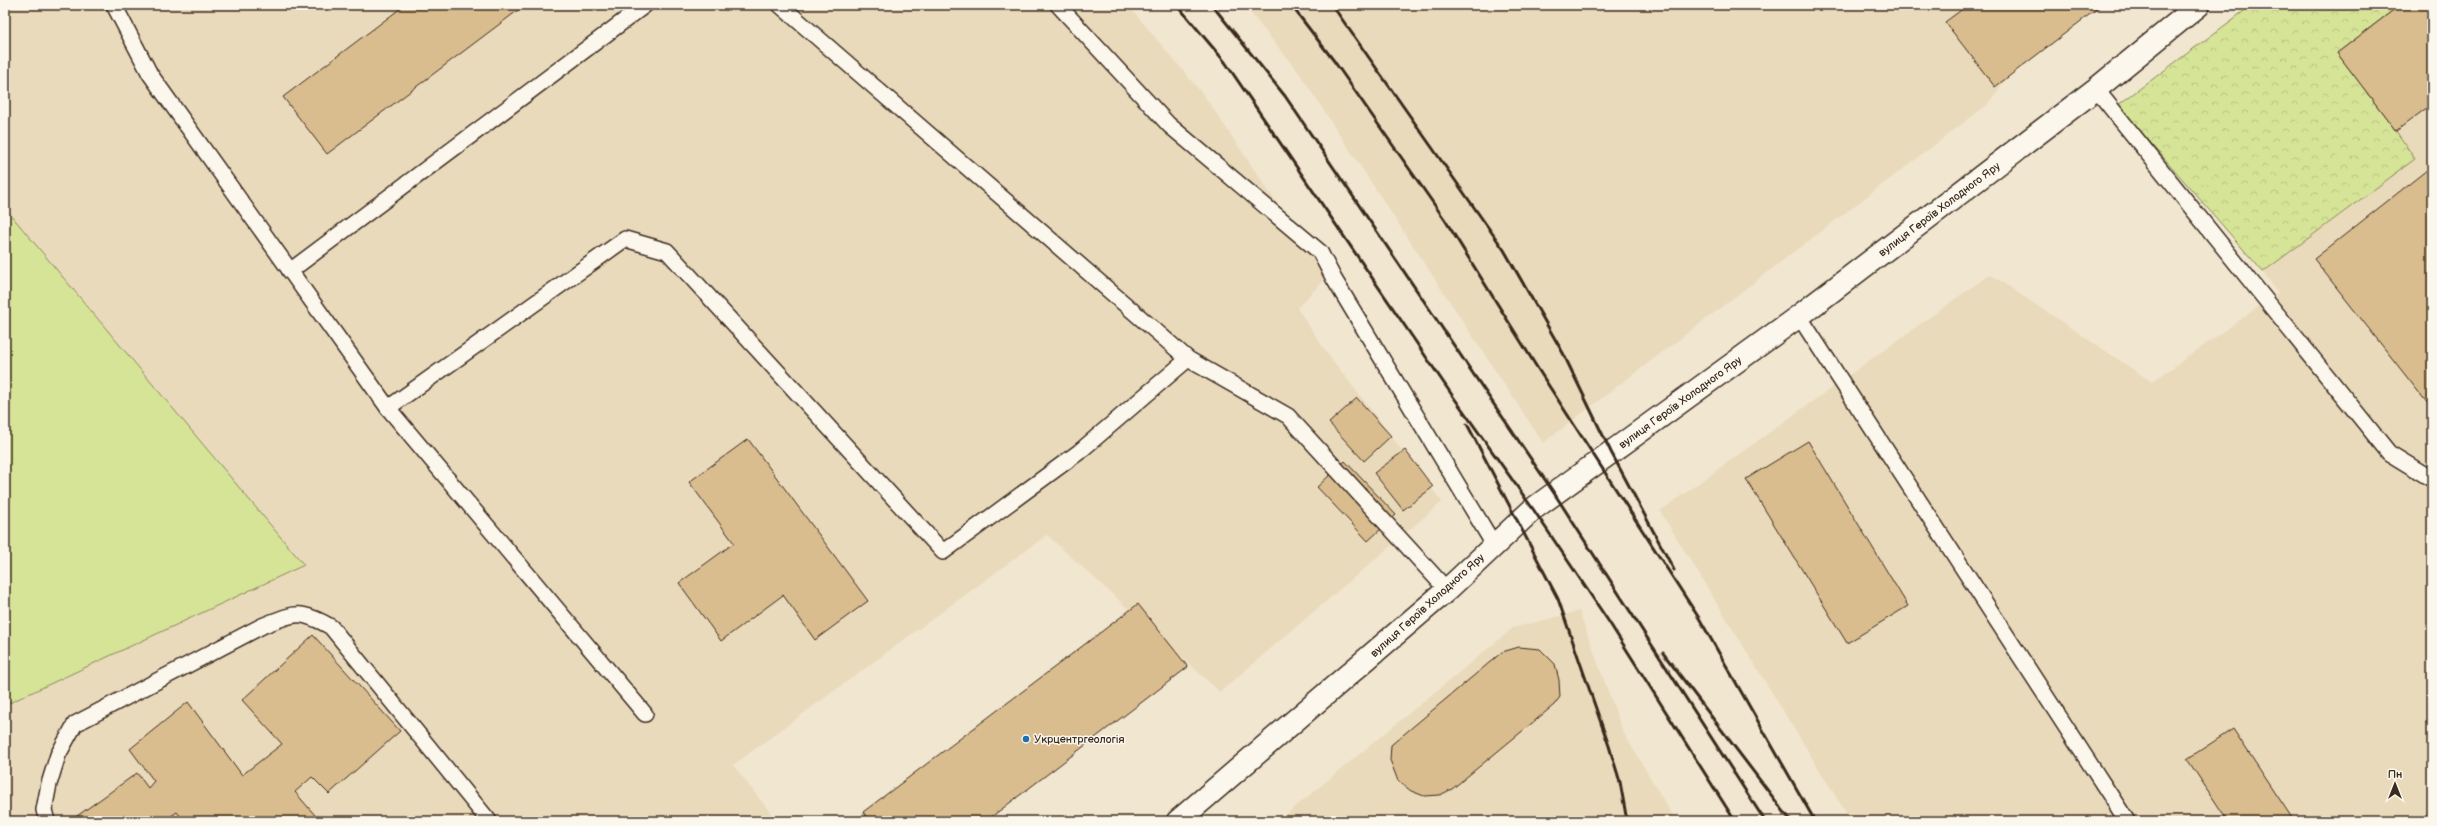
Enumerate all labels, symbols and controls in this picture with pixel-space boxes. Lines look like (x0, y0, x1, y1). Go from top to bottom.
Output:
street label: вулиця Героїв Холодного Яру (1876, 159, 2003, 259)
street label: вулиця Героїв Холодного Яру (1616, 353, 1744, 451)
street label: вулиця Героїв Холодного Яру (1368, 551, 1487, 660)
place label: Укрцентргеологія (1034, 733, 1125, 746)
marker: Укрцентргеологія (1021, 734, 1031, 744)
north arrow (2375, 764, 2415, 804)
text: Пн (2388, 768, 2402, 781)

